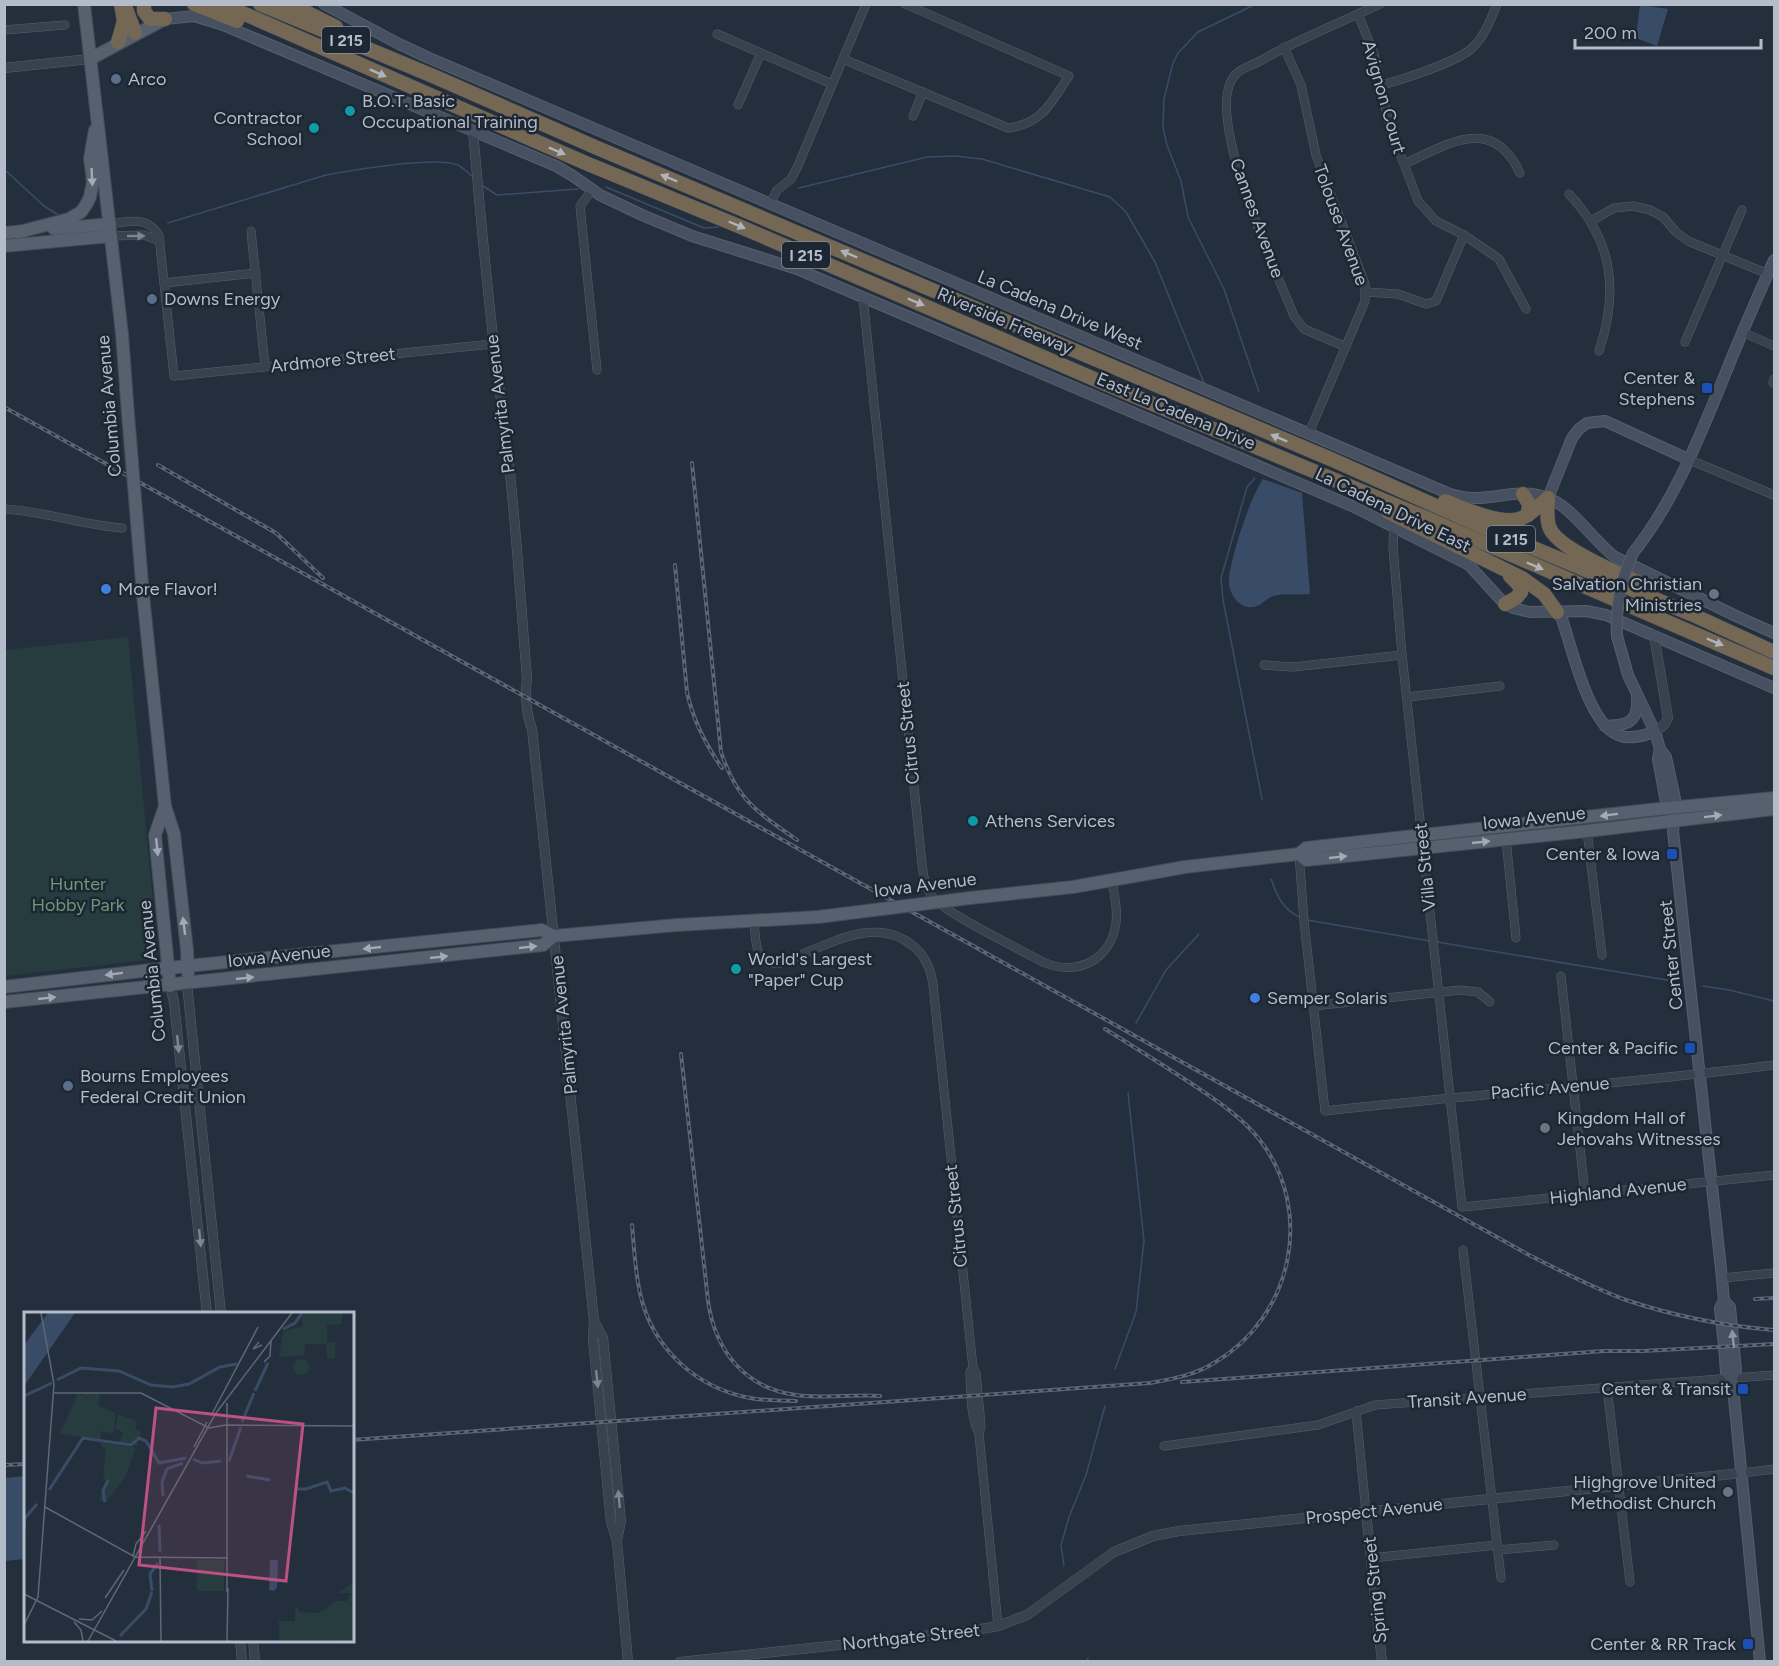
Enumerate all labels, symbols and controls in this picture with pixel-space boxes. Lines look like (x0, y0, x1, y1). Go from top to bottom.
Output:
scale bar (1575, 12, 1761, 50)
text: 200 m (1584, 22, 1637, 44)
road number: I 215 (322, 27, 370, 53)
street label: Avignon Court (1357, 38, 1411, 157)
place label: Arco (128, 68, 166, 90)
one-way arrow (369, 68, 387, 78)
marker: Arco (109, 72, 123, 86)
place label: B.O.T. Basic Occupational Training (362, 90, 538, 133)
marker: B.O.T. Basic Occupational Training (343, 104, 357, 118)
place label: Contractor School (213, 107, 302, 150)
marker: Contractor School (307, 121, 321, 135)
one-way arrow (548, 146, 565, 155)
street label: Cannes Avenue (1225, 155, 1289, 281)
street label: Tolouse Avenue (1309, 161, 1373, 289)
one-way arrow (87, 167, 96, 186)
one-way arrow (660, 173, 678, 183)
one-way arrow (728, 220, 746, 230)
one-way arrow (127, 231, 146, 241)
road number: I 215 (782, 242, 830, 268)
one-way arrow (839, 249, 857, 259)
street label: La Cadena Drive West (974, 265, 1146, 355)
street label: Riverside Freeway (934, 282, 1077, 360)
place label: Downs Energy (164, 288, 281, 310)
marker: Downs Energy (145, 292, 159, 306)
one-way arrow (907, 298, 924, 307)
street label: Palmyrita Avenue (481, 333, 519, 475)
street label: Columbia Avenue (92, 334, 126, 478)
street label: Ardmore Street (270, 342, 397, 377)
place label: Center & Stephens (1618, 367, 1695, 410)
street label: East La Cadena Drive (1093, 368, 1259, 454)
marker: Center & Stephens (1700, 381, 1714, 395)
one-way arrow (1270, 433, 1288, 443)
street label: La Cadena Drive East (1312, 463, 1475, 557)
road number: I 215 (1487, 526, 1535, 552)
one-way arrow (1527, 561, 1544, 570)
place label: Salvation Christian Ministries (1552, 573, 1702, 616)
place label: More Flavor! (118, 578, 218, 600)
marker: More Flavor! (99, 582, 113, 596)
marker: Salvation Christian Ministries (1707, 587, 1721, 601)
one-way arrow (1706, 637, 1724, 647)
street label: Citrus Street (892, 680, 924, 786)
street label: Iowa Avenue (1481, 802, 1587, 834)
place label: Athens Services (985, 810, 1115, 832)
one-way arrow (1599, 811, 1618, 820)
one-way arrow (1704, 812, 1723, 821)
marker: Athens Services (966, 814, 980, 828)
street label: Villa Street (1409, 822, 1441, 912)
one-way arrow (152, 837, 162, 856)
one-way arrow (1472, 837, 1491, 847)
place label: Center & Iowa (1546, 843, 1660, 865)
marker: Center & Iowa (1665, 847, 1679, 861)
one-way arrow (1329, 852, 1348, 862)
street label: Iowa Avenue (872, 868, 978, 902)
park label: Hunter Hobby Park (32, 873, 125, 916)
street label: Columbia Avenue (134, 899, 170, 1043)
street label: Center Street (1654, 899, 1688, 1011)
one-way arrow (180, 916, 189, 935)
street label: Iowa Avenue (226, 940, 332, 972)
one-way arrow (519, 942, 538, 952)
one-way arrow (362, 943, 381, 953)
place label: World's Largest "Paper" Cup (748, 948, 872, 991)
one-way arrow (430, 952, 449, 961)
street label: Palmyrita Avenue (546, 954, 582, 1096)
marker: World's Largest "Paper" Cup (729, 962, 743, 976)
one-way arrow (104, 969, 123, 979)
one-way arrow (236, 973, 255, 982)
place label: Semper Solaris (1267, 987, 1387, 1009)
marker: Semper Solaris (1248, 991, 1262, 1005)
one-way arrow (37, 993, 56, 1003)
one-way arrow (173, 1035, 183, 1054)
place label: Center & Pacific (1548, 1037, 1678, 1059)
marker: Center & Pacific (1683, 1041, 1697, 1055)
place label: Bourns Employees Federal Credit Union (80, 1065, 246, 1108)
street label: Pacific Avenue (1490, 1072, 1611, 1104)
marker: Bourns Employees Federal Credit Union (61, 1079, 75, 1093)
place label: Kingdom Hall of Jehovahs Witnesses (1557, 1107, 1721, 1150)
marker: Kingdom Hall of Jehovahs Witnesses (1538, 1121, 1552, 1135)
street label: Citrus Street (940, 1163, 972, 1269)
street label: Highland Avenue (1549, 1173, 1688, 1209)
one-way arrow (195, 1229, 204, 1248)
inset map (24, 1312, 354, 1642)
one-way arrow (1728, 1330, 1738, 1349)
one-way arrow (592, 1369, 602, 1388)
place label: Center & Transit (1601, 1378, 1731, 1400)
marker: Center & Transit (1736, 1382, 1750, 1396)
street label: Transit Avenue (1407, 1383, 1527, 1413)
place label: Highgrove United Methodist Church (1570, 1471, 1716, 1514)
marker: Highgrove United Methodist Church (1721, 1485, 1735, 1499)
one-way arrow (615, 1490, 624, 1509)
street label: Prospect Avenue (1304, 1493, 1444, 1529)
street label: Spring Street (1358, 1535, 1392, 1645)
street label: Northgate Street (841, 1619, 981, 1655)
place label: Center & RR Track (1590, 1633, 1736, 1655)
marker: Center & RR Track (1741, 1637, 1755, 1651)

